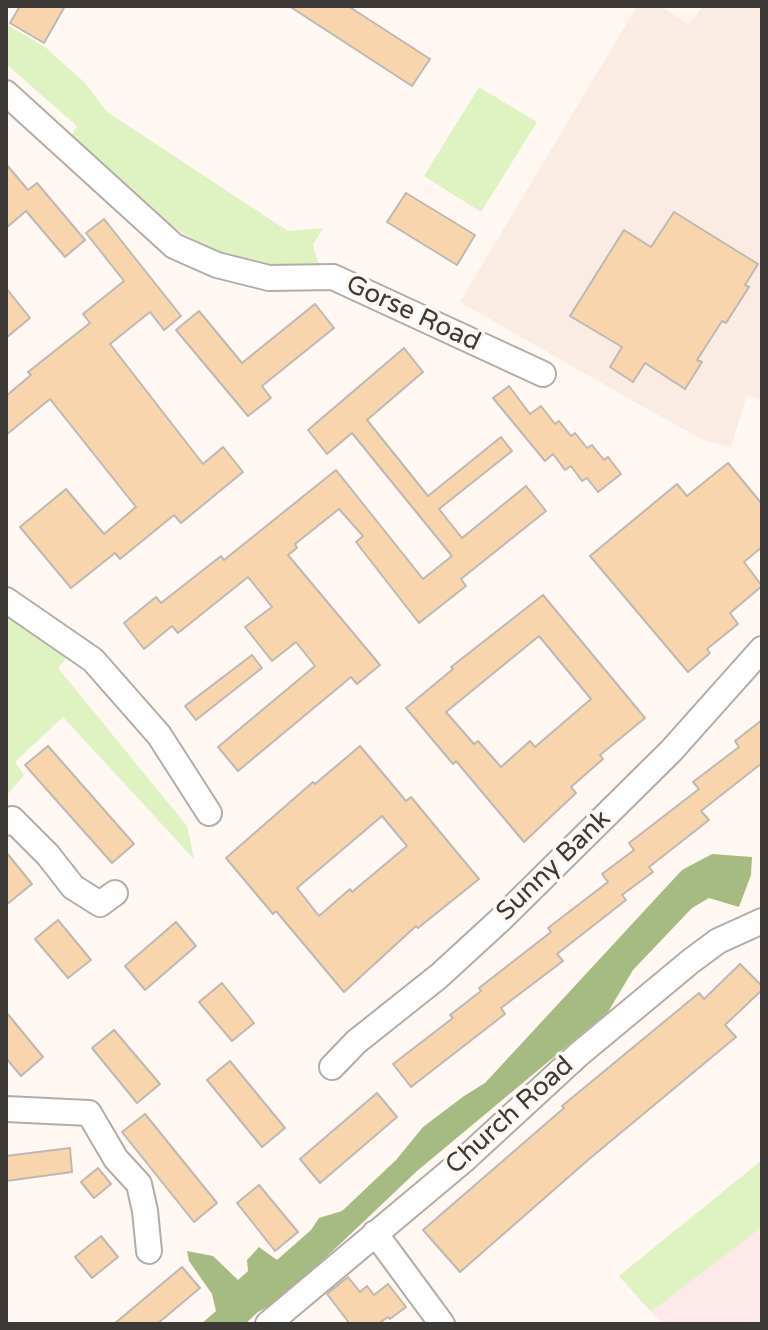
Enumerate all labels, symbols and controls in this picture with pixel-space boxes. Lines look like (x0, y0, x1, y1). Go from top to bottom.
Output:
street label: Gorse Road (341, 269, 485, 359)
street label: Sunny Bank (491, 804, 617, 928)
street label: Church Road (440, 1051, 580, 1181)

